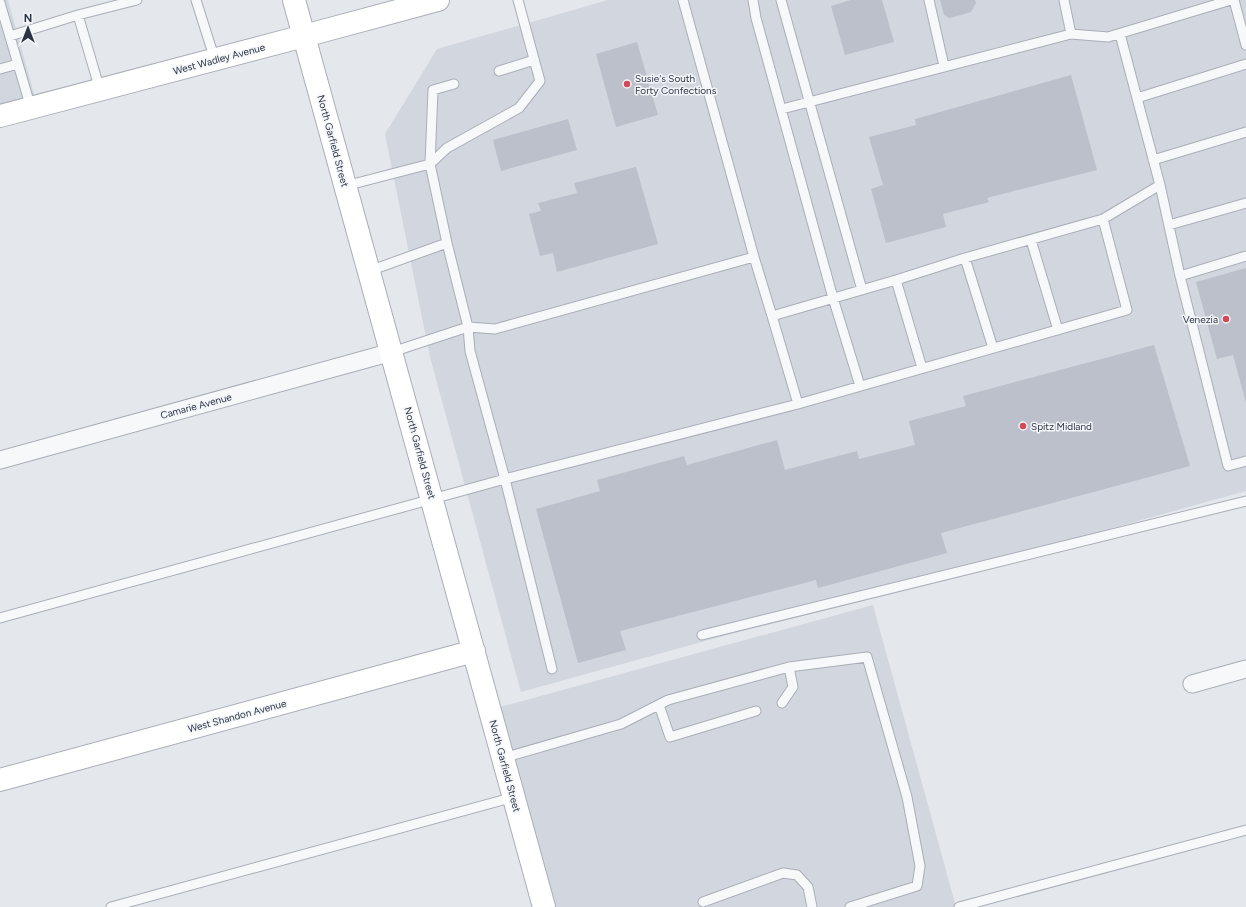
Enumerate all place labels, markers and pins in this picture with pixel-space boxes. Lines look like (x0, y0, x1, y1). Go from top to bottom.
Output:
place label: Susie's South Forty Confections (635, 72, 717, 97)
marker: Susie's South Forty Confections (622, 79, 632, 89)
place label: Venezia (1183, 313, 1218, 326)
marker: Venezia (1221, 314, 1231, 324)
place label: Spitz Midland (1031, 420, 1092, 433)
marker: Spitz Midland (1018, 421, 1028, 431)

